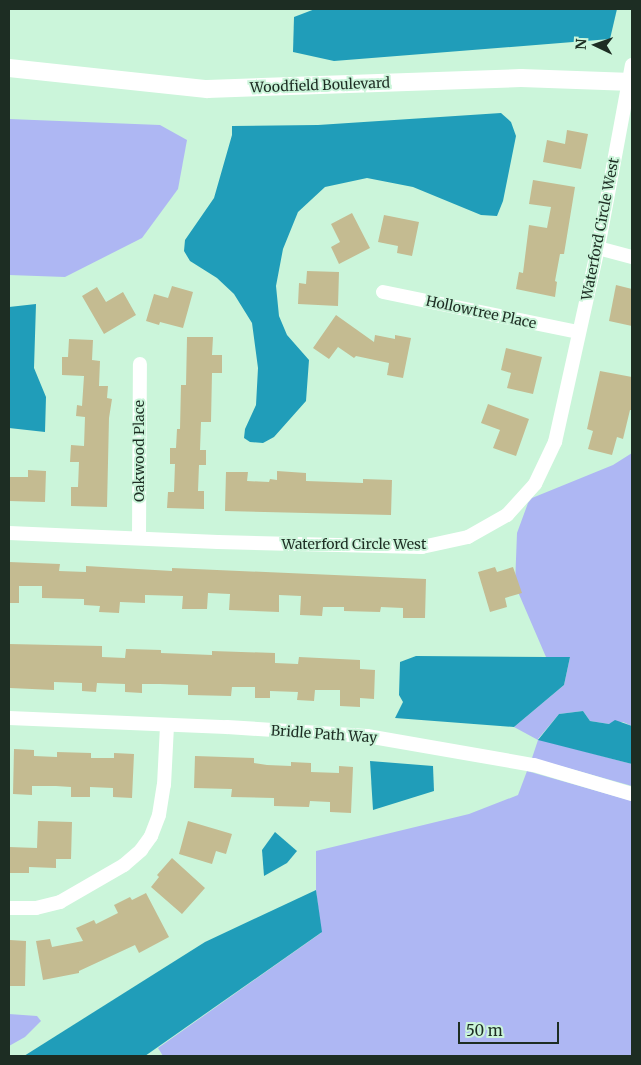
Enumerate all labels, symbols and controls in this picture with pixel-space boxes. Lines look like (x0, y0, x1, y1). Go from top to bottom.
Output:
north arrow (571, 20, 621, 70)
text: N (572, 38, 590, 50)
street label: Woodfield Boulevard (250, 74, 390, 96)
street label: Waterford Circle West (578, 156, 622, 302)
street label: Hollowtree Place (424, 292, 538, 332)
street label: Oakwood Place (131, 400, 147, 502)
street label: Waterford Circle West (282, 536, 426, 552)
street label: Bridle Path Way (270, 722, 378, 746)
scale bar (461, 1012, 562, 1044)
text: 50 m (466, 1021, 503, 1040)

